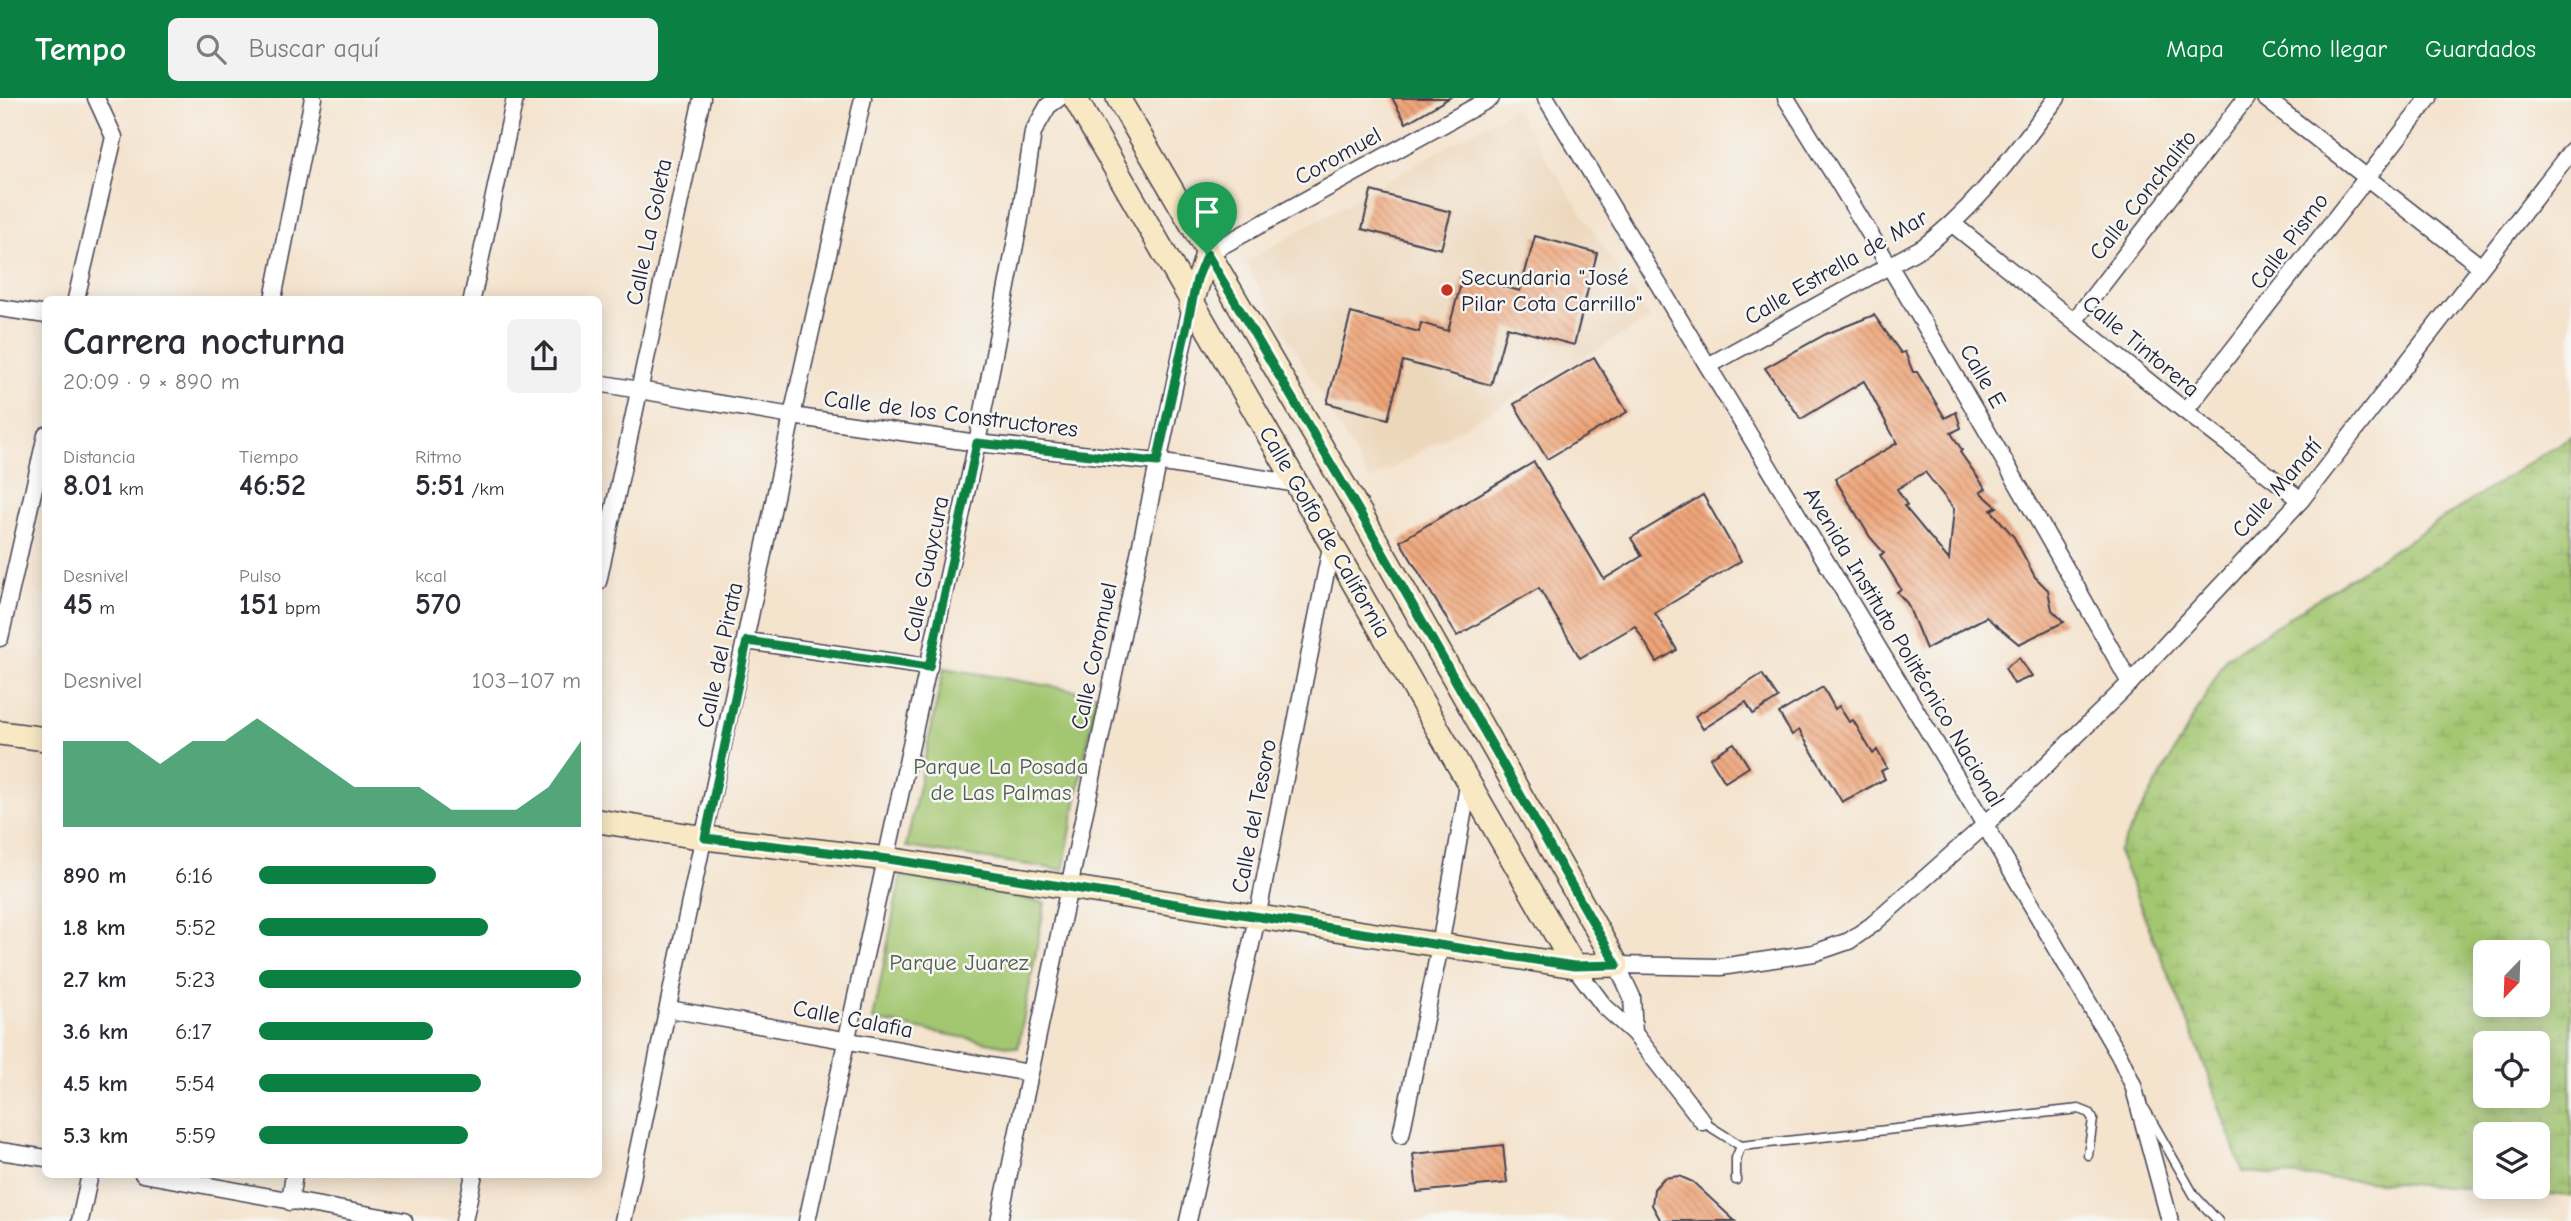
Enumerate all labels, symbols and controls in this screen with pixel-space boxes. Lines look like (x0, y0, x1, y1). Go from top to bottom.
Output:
search box (168, 18, 658, 81)
text: Tempo (35, 30, 126, 68)
icon: search (192, 30, 230, 68)
text: Buscar aquí (248, 34, 380, 64)
text: Mapa (2166, 35, 2224, 63)
text: Cómo llegar (2262, 35, 2387, 63)
text: Guardados (2425, 35, 2536, 63)
street label: Coromuel (1290, 121, 1386, 191)
street label: Calle Conchalito (2084, 124, 2202, 266)
street label: Calle La Goleta (620, 156, 678, 308)
pin (1177, 182, 1237, 254)
street label: Calle Pismo (2244, 187, 2334, 295)
icon: arrive (1188, 193, 1226, 231)
street label: Calle Estrella de Mar (1740, 203, 1933, 330)
place label: Secundaria "José Pilar Cota Carrillo" (1461, 264, 1642, 317)
marker: Secundaria "José Pilar Cota Carrillo" (1439, 282, 1455, 298)
street label: Calle Tintorera (2077, 289, 2205, 403)
button: share (507, 319, 581, 393)
text: Carrera nocturna (63, 320, 346, 364)
street label: Calle E (1954, 339, 2012, 413)
text: 20:09 · 9 × 890 m (63, 368, 240, 395)
street label: Calle de los Constructores (822, 385, 1080, 443)
street label: Calle Golfo de California (1253, 422, 1397, 642)
street label: Calle Manatí (2227, 432, 2328, 543)
text: Distancia (63, 446, 136, 468)
text: Tiempo (239, 446, 299, 468)
text: Ritmo (415, 446, 462, 468)
text: 8.01 (63, 468, 113, 503)
text: 46:52 (239, 468, 306, 503)
text: 5:51 (415, 468, 465, 503)
text: km (113, 478, 144, 500)
text: /km (465, 478, 504, 500)
street label: Avenida Instituto Politécnico Nacional (1798, 482, 2010, 812)
street label: Calle Guaycura (897, 493, 955, 645)
text: Desnivel (63, 565, 128, 587)
text: Pulso (239, 565, 281, 587)
text: kcal (415, 565, 447, 587)
street label: Calle del Pirata (691, 580, 749, 730)
street label: Calle Coromuel (1065, 580, 1123, 732)
text: 45 (63, 587, 93, 622)
text: 151 (239, 587, 279, 622)
text: 570 (415, 587, 462, 622)
text: m (93, 597, 115, 619)
text: bpm (279, 597, 321, 619)
text: Desnivel (63, 667, 142, 694)
text: 103–107 m (472, 667, 581, 694)
street label: Calle del Tesoro (1226, 737, 1282, 895)
park label: Parque La Posada de Las Palmas (913, 753, 1089, 806)
text: 890 m (63, 862, 126, 889)
text: 6:16 (175, 862, 213, 889)
text: 1.8 km (63, 914, 126, 941)
text: 5:52 (175, 914, 216, 941)
north arrow (2473, 940, 2550, 1017)
map controls (2473, 940, 2550, 1199)
park label: Parque Juarez (889, 949, 1029, 976)
text: 2.7 km (63, 966, 127, 993)
text: 5:23 (175, 966, 215, 993)
street label: Calle Calafia (791, 994, 915, 1044)
text: 3.6 km (63, 1018, 128, 1045)
text: 6:17 (175, 1018, 212, 1045)
button: locate (2473, 1031, 2550, 1108)
text: 4.5 km (63, 1070, 128, 1097)
text: 5:54 (175, 1070, 215, 1097)
text: 5.3 km (63, 1122, 128, 1149)
text: 5:59 (175, 1122, 216, 1149)
button: layers (2473, 1122, 2550, 1199)

